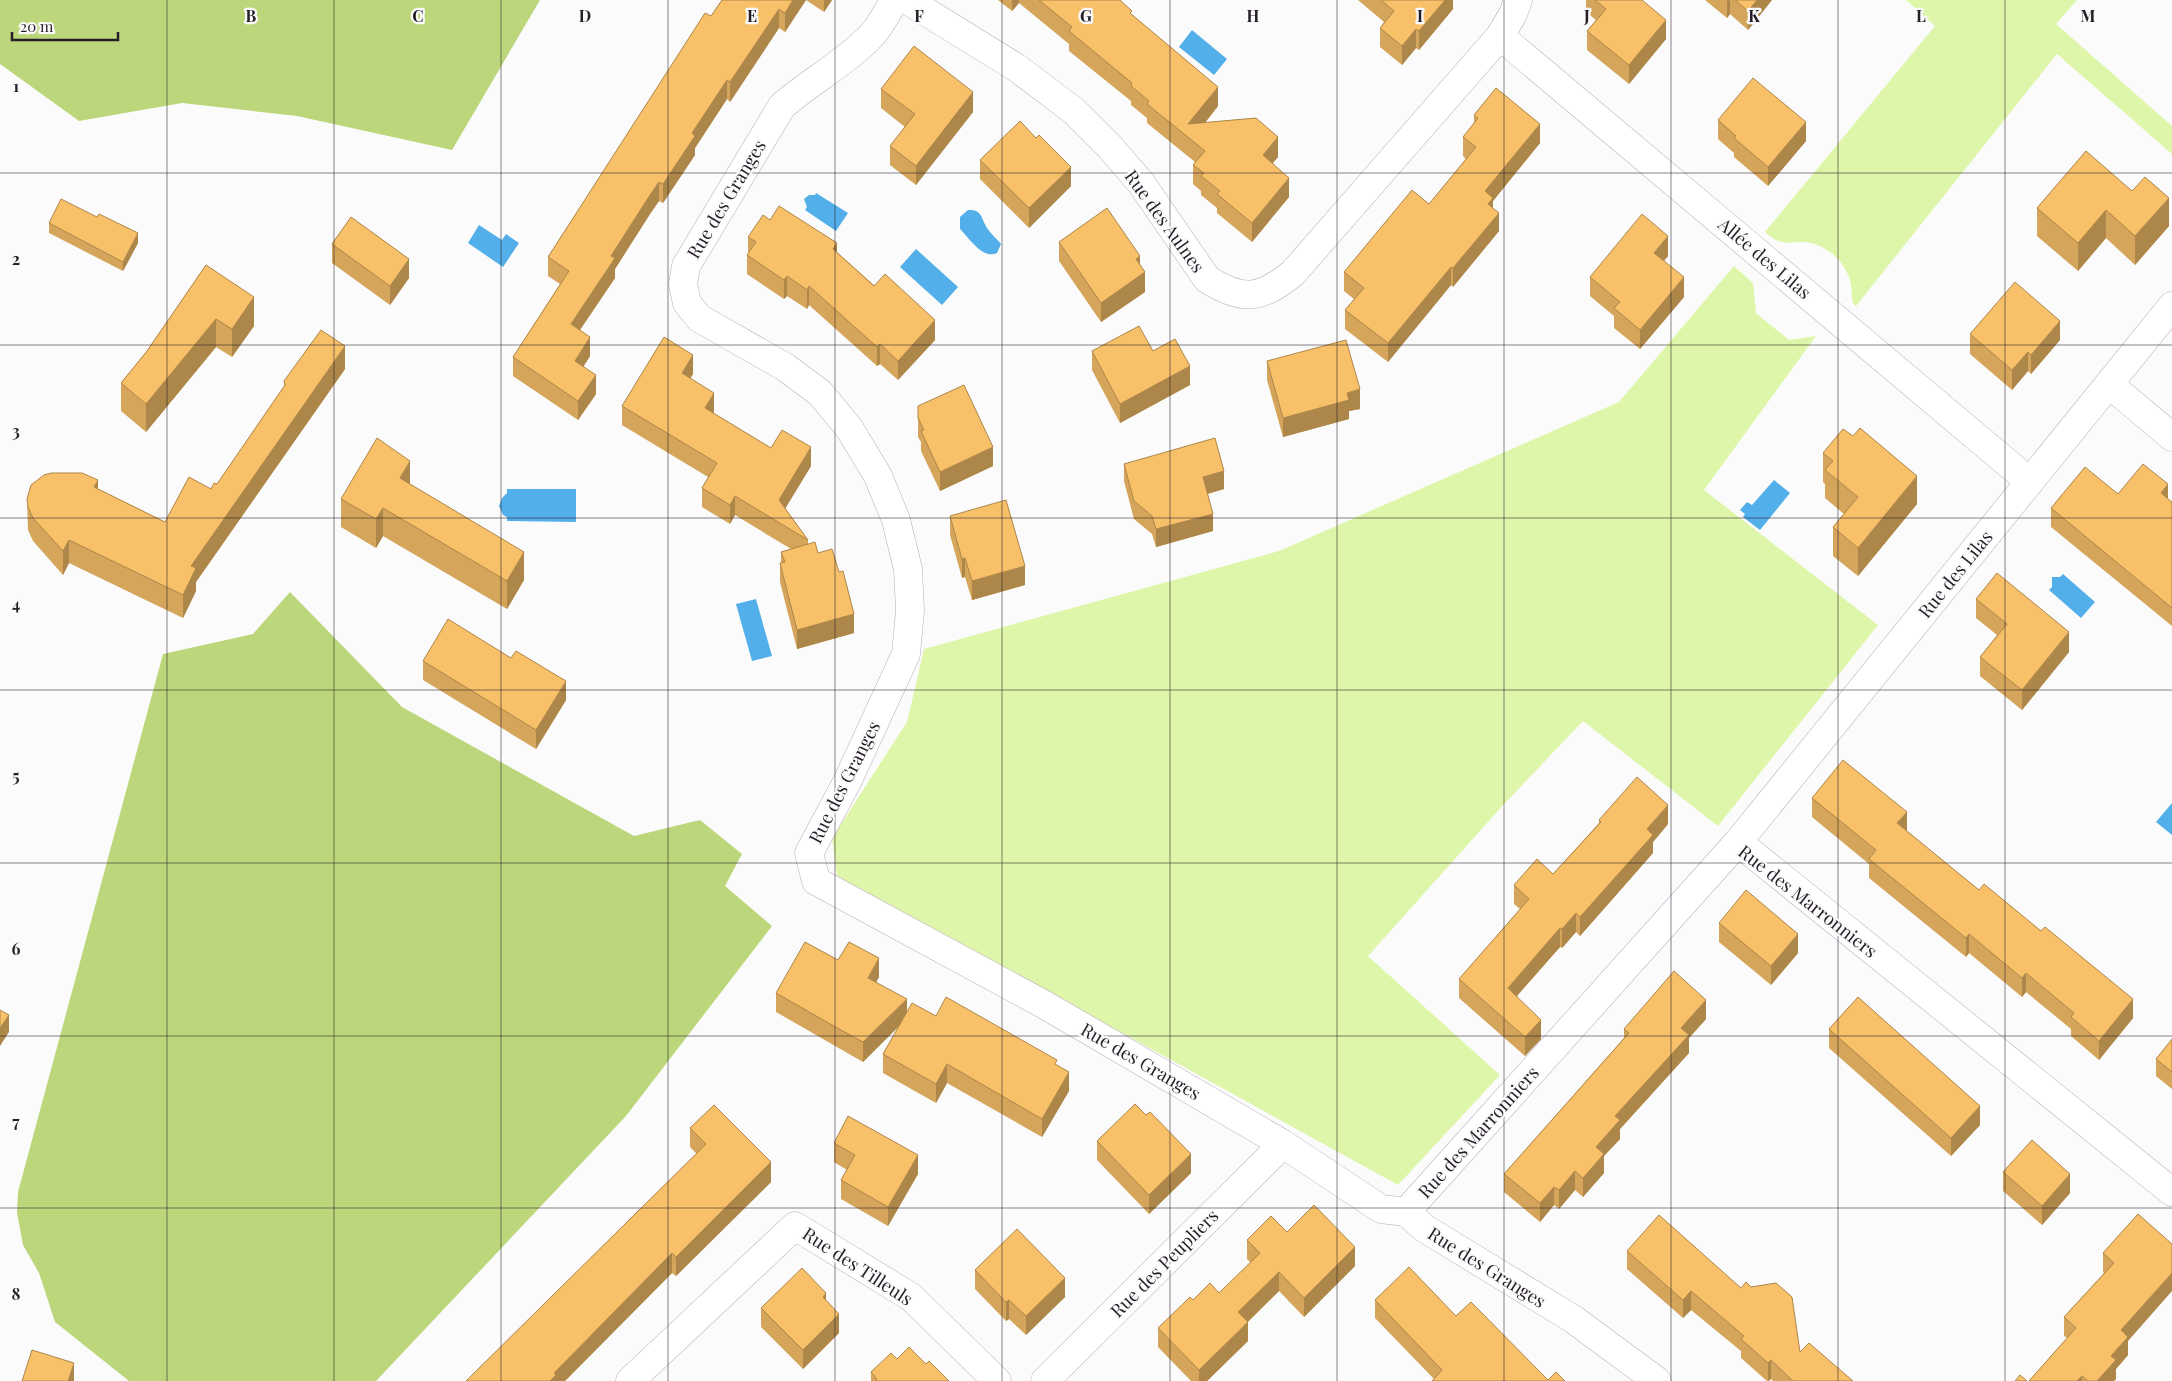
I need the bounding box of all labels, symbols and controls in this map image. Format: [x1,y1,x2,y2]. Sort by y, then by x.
text: B [246,5,257,26]
text: C [412,5,424,26]
text: D [579,5,591,26]
text: E [747,5,757,26]
text: F [914,5,924,26]
text: G [1080,5,1092,26]
text: H [1247,5,1260,26]
text: I [1417,5,1423,26]
text: J [1583,5,1590,26]
text: K [1748,5,1760,26]
text: L [1916,5,1926,26]
text: M [2081,5,2096,26]
scale bar [12,10,119,42]
text: 20 m [20,16,54,36]
text: 1 [13,75,19,96]
street label: Rue des Granges [681,135,771,263]
street label: Rue des Aulnes [1120,165,1210,277]
street label: Allée des Lilas [1713,211,1816,304]
text: 2 [12,248,20,269]
text: 3 [12,420,20,441]
street label: Rue des Lilas [1912,525,1998,623]
text: 4 [12,593,20,614]
street label: Rue des Granges [803,717,885,847]
text: 5 [12,765,20,786]
street label: Rue des Marronniers [1734,839,1882,963]
text: 6 [12,938,21,959]
street label: Rue des Granges [1077,1017,1205,1105]
street label: Rue des Marronniers [1412,1061,1544,1203]
text: 7 [12,1111,20,1132]
street label: Rue des Peupliers [1105,1204,1223,1322]
street label: Rue des Tilleuls [798,1221,918,1311]
street label: Rue des Granges [1424,1221,1550,1313]
text: 8 [12,1283,21,1304]

